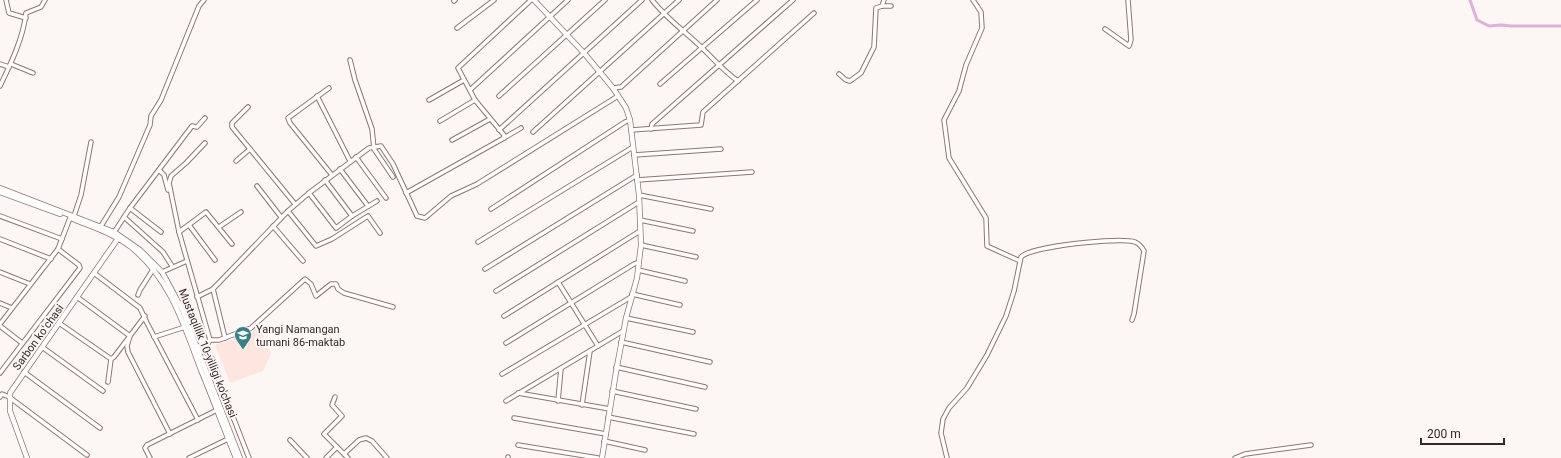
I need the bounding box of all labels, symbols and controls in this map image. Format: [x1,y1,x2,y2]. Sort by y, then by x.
street label: Mustaqillik 10-yilligi ko'chasi [176,287,239,420]
street label: Sarbon koʻchasi [10,302,67,373]
place label: Yangi Namangan tumani 86-maktab [256,323,345,349]
school or university icon: Yangi Namangan tumani 86-maktab [233,325,253,350]
scale bar [1421,420,1504,446]
text: 200 m [1427,427,1461,441]

